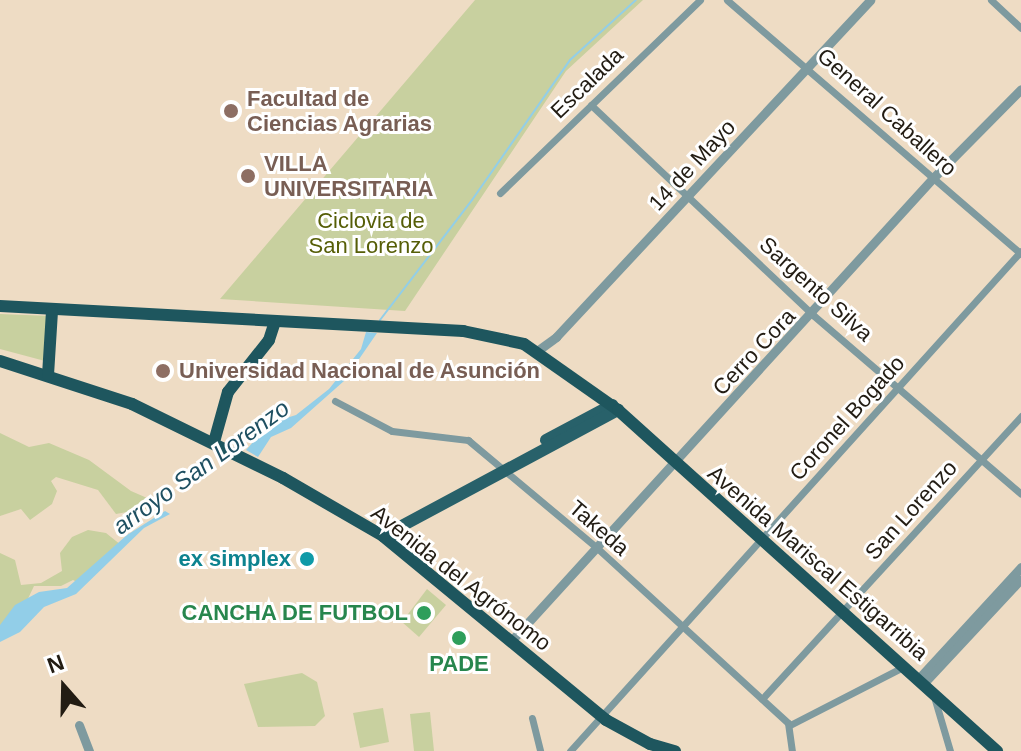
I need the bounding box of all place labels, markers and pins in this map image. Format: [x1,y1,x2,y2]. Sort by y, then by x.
place label: Facultad de Ciencias Agrarias [247,85,433,136]
marker: Facultad de Ciencias Agrarias [222,102,240,120]
place label: VILLA UNIVERSITARIA [264,150,433,202]
marker: VILLA UNIVERSITARIA [239,167,257,185]
place label: Universidad Nacional de Asunción [179,358,541,384]
marker: Universidad Nacional de Asunción [154,362,172,380]
place label: ex simplex [178,546,291,572]
marker: ex simplex [298,550,316,568]
place label: CANCHA DE FUTBOL [181,600,408,626]
marker: CANCHA DE FUTBOL [415,604,433,622]
marker: PADE [450,629,468,647]
place label: PADE [429,651,489,677]

